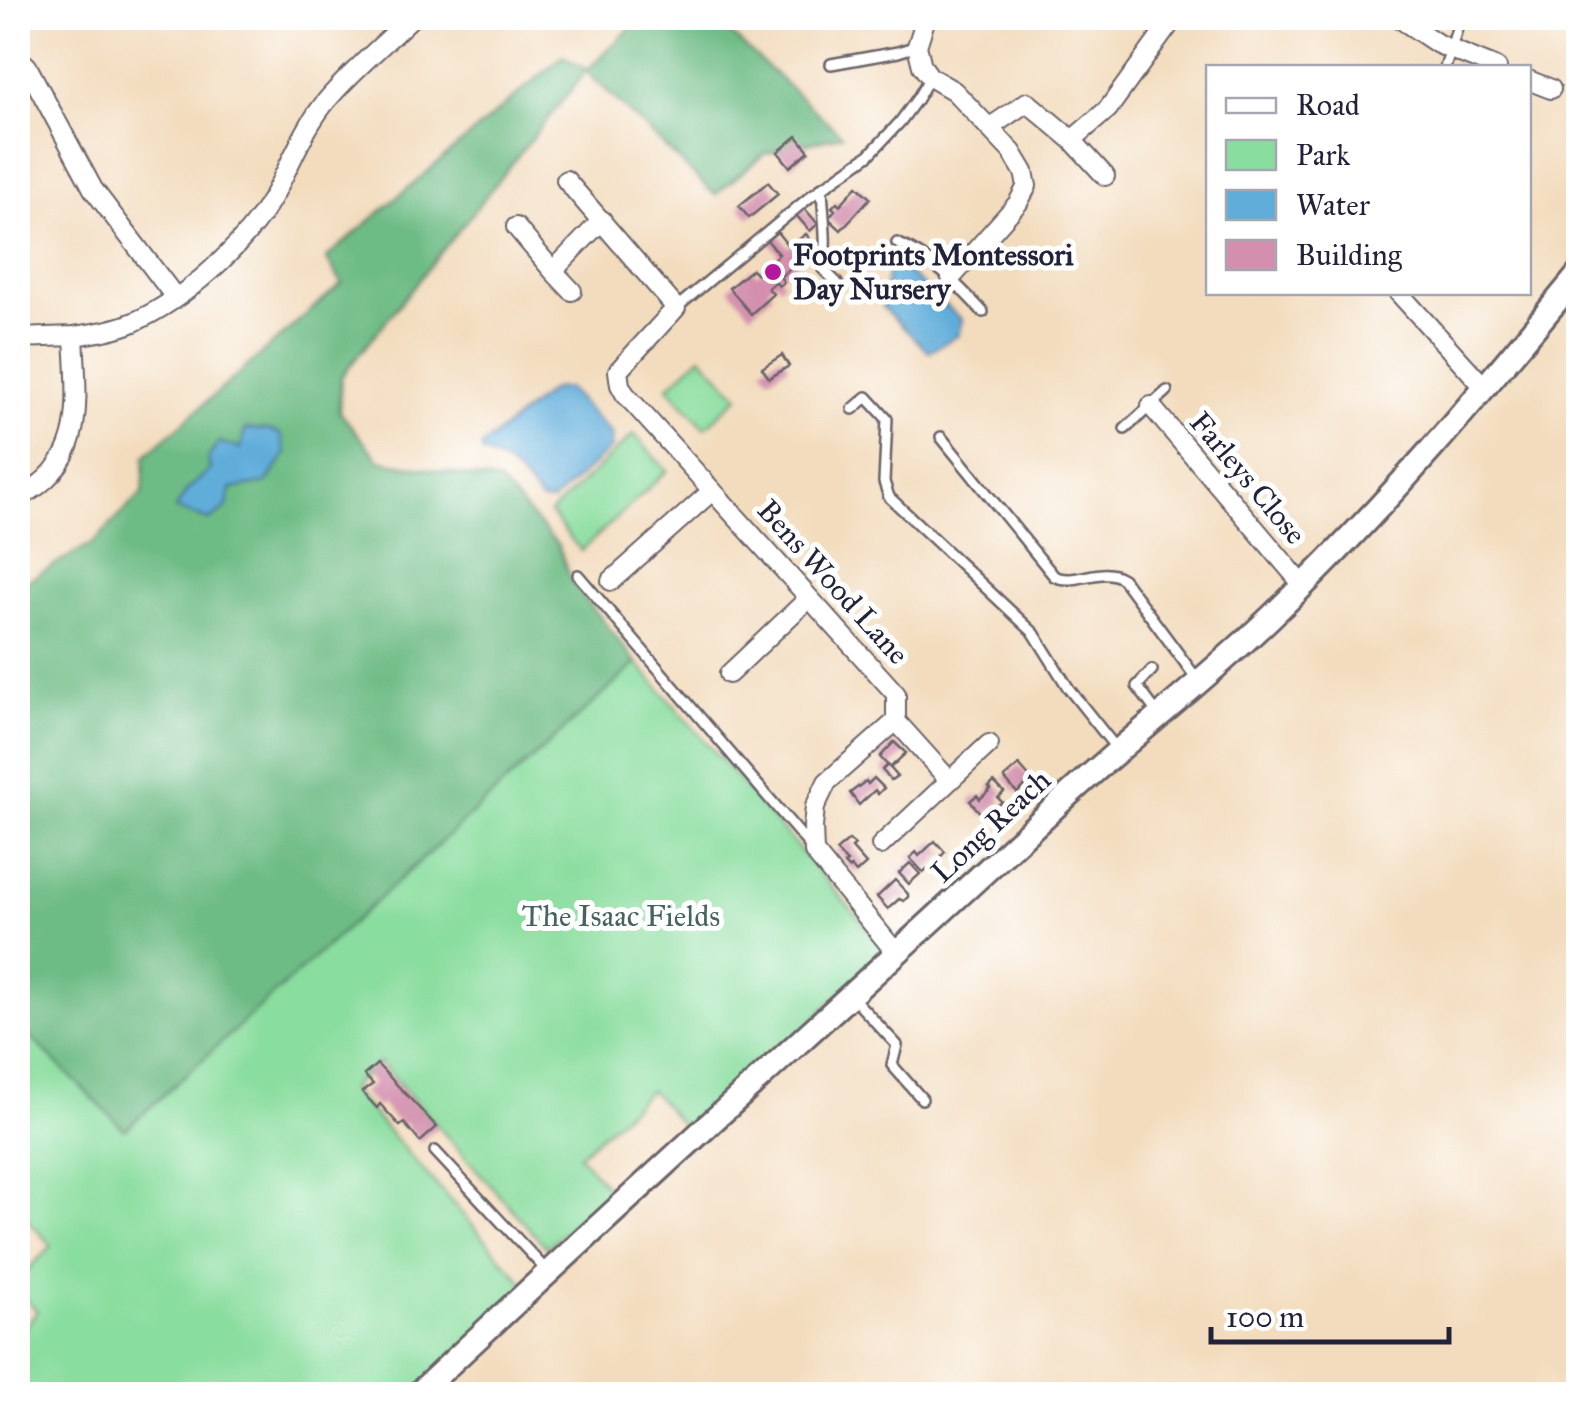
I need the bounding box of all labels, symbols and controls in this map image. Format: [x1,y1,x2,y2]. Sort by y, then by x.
legend [1206,65,1531,295]
text: Road [1296,87,1360,123]
text: Park [1296,137,1350,173]
text: Water [1296,187,1371,223]
place label: Footprints Montessori Day Nursery [793,237,1074,307]
text: Building [1296,237,1403,273]
marker: Footprints Montessori Day Nursery [762,261,784,283]
street label: Farleys Close [1182,404,1314,552]
street label: Bens Wood Lane [750,492,916,672]
street label: Long Reach [924,762,1058,890]
park label: The Isaac Fields [522,898,720,934]
scale bar [1211,1282,1448,1344]
text: 100 m [1226,1299,1304,1335]

